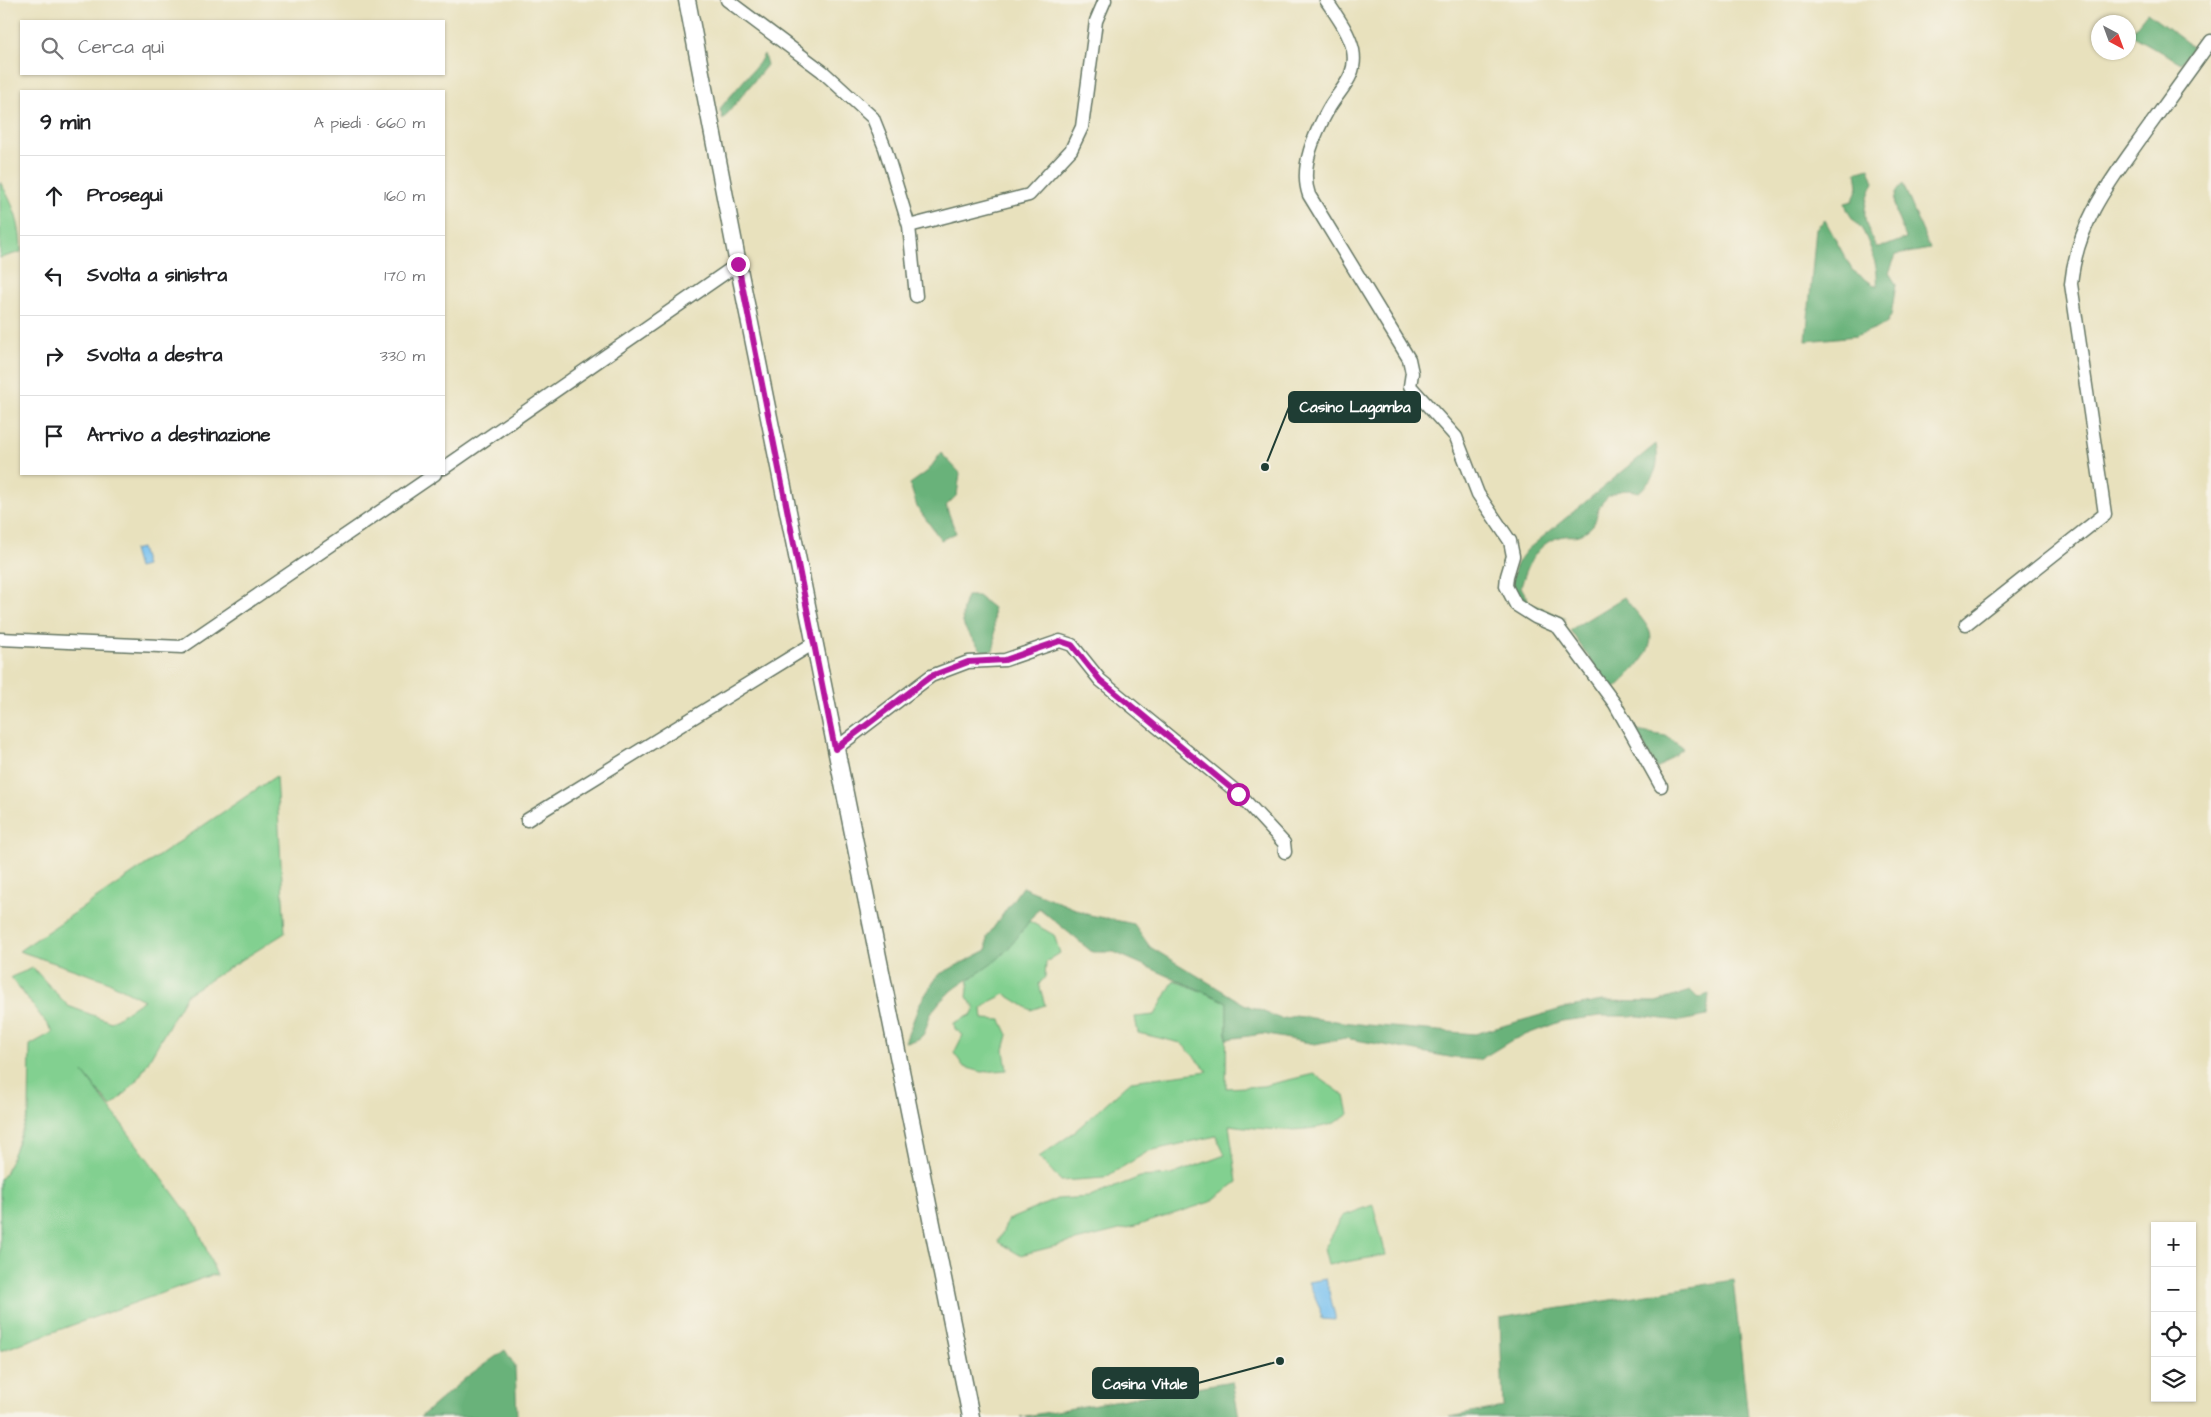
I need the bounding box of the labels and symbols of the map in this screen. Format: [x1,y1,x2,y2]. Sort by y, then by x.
north arrow [2091,15,2136,60]
route end [727,253,750,276]
callout: Casino Lagamba [1289,392,1420,422]
text: Casino Lagamba [1299,397,1411,420]
route start [1227,783,1250,806]
callout: Casina Vitale [1093,1368,1198,1398]
text: Casina Vitale [1102,1374,1188,1395]

